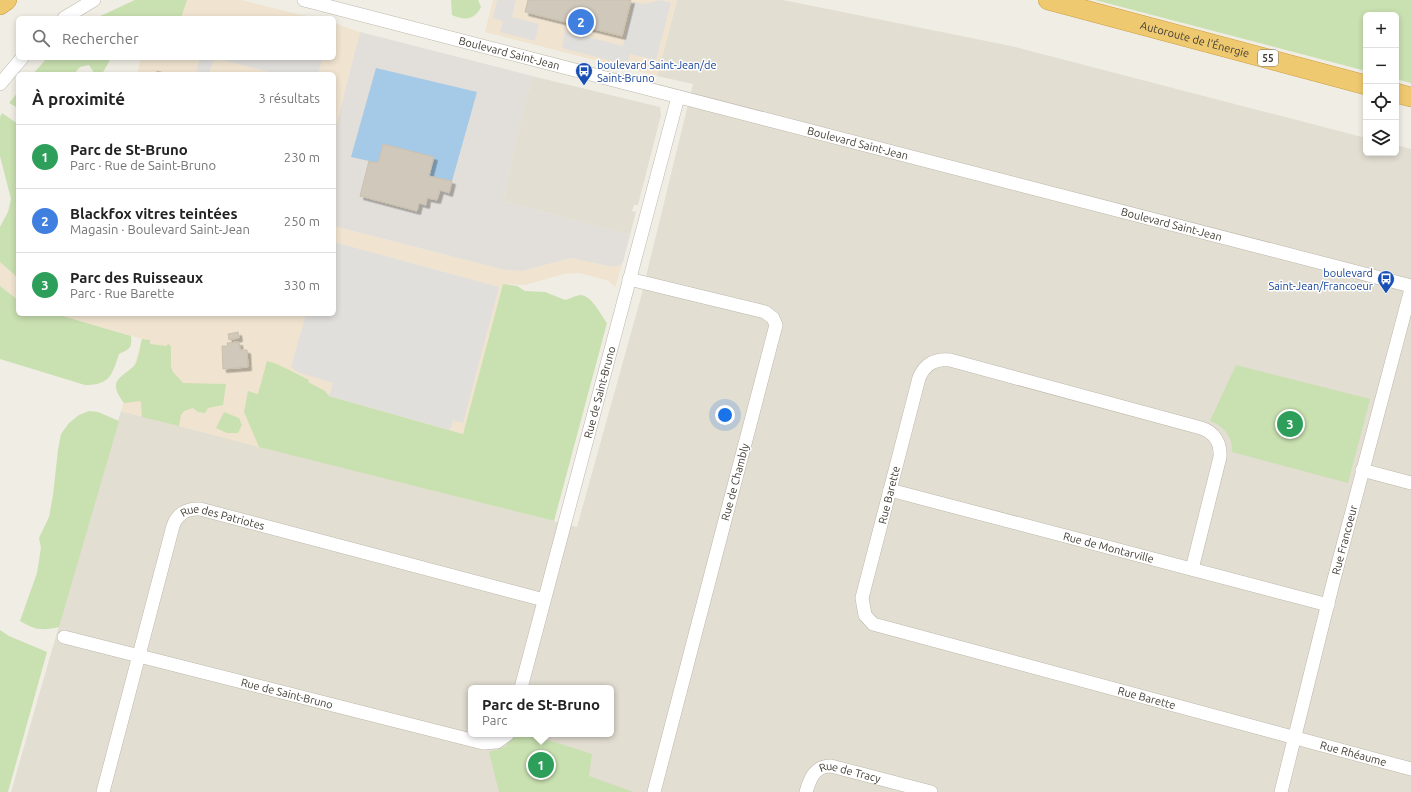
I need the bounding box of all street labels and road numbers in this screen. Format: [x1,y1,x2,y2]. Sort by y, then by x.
street label: Autoroute de l'Énergie [1139,19,1251,60]
street label: Boulevard Saint-Jean [458,34,561,72]
road number: 55 [1258,50,1278,66]
street label: Boulevard Saint-Jean [806,124,910,162]
street label: Boulevard Saint-Jean [1120,205,1223,243]
street label: Rue de Saint-Bruno [582,345,618,440]
street label: Rue de Chambly [719,441,751,522]
street label: Rue Barette [876,465,902,525]
street label: Rue des Patriotes [178,503,266,532]
street label: Rue Francoeur [1329,503,1360,576]
street label: Rue de Montarville [1062,530,1155,565]
street label: Rue de Saint-Bruno [240,676,334,711]
street label: Rue Barette [1117,684,1177,711]
street label: Rue Rhéaume [1319,739,1388,768]
street label: Rue de Tracy [817,760,883,785]

